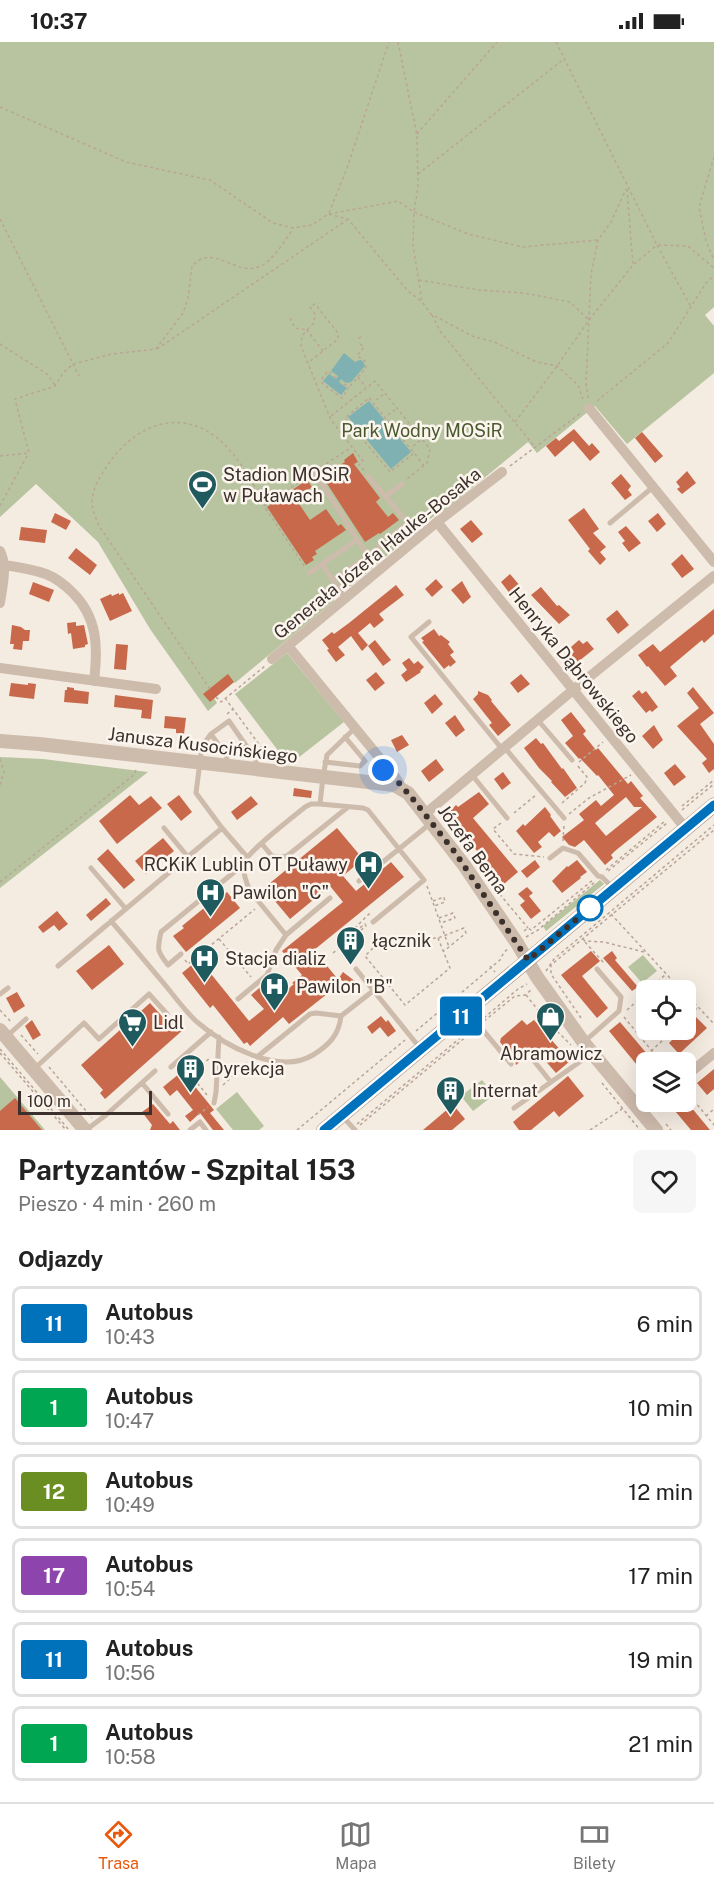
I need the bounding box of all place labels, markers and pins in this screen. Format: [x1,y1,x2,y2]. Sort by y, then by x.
place label: Stadion MOSiR w Puławach [223,464,350,506]
sports icon: Stadion MOSiR w Puławach [186,468,218,510]
hospital icon: RCKiK Lublin OT Puławy [353,848,385,890]
place label: RCKiK Lublin OT Puławy [144,854,348,875]
hospital icon: Pawilon "C" [195,876,227,918]
place label: Pawilon "C" [232,882,329,903]
unlabelled marker [577,895,603,921]
building icon: łącznik [335,924,367,966]
place label: łącznik [372,930,431,951]
hospital icon: Stacja dializ [188,942,220,984]
place label: Stacja dializ [225,948,326,969]
hospital icon: Pawilon "B" [259,970,291,1012]
place label: Pawilon "B" [296,976,393,997]
shop icon: Abramowicz [535,1000,567,1042]
supermarket icon: Lidl [116,1006,148,1048]
place label: Lidl [153,1012,184,1033]
place label: Abramowicz [500,1043,602,1064]
building icon: Dyrekcja [174,1052,206,1094]
place label: Dyrekcja [211,1058,284,1079]
building icon: Internat [435,1074,467,1116]
place label: Internat [472,1080,538,1101]

